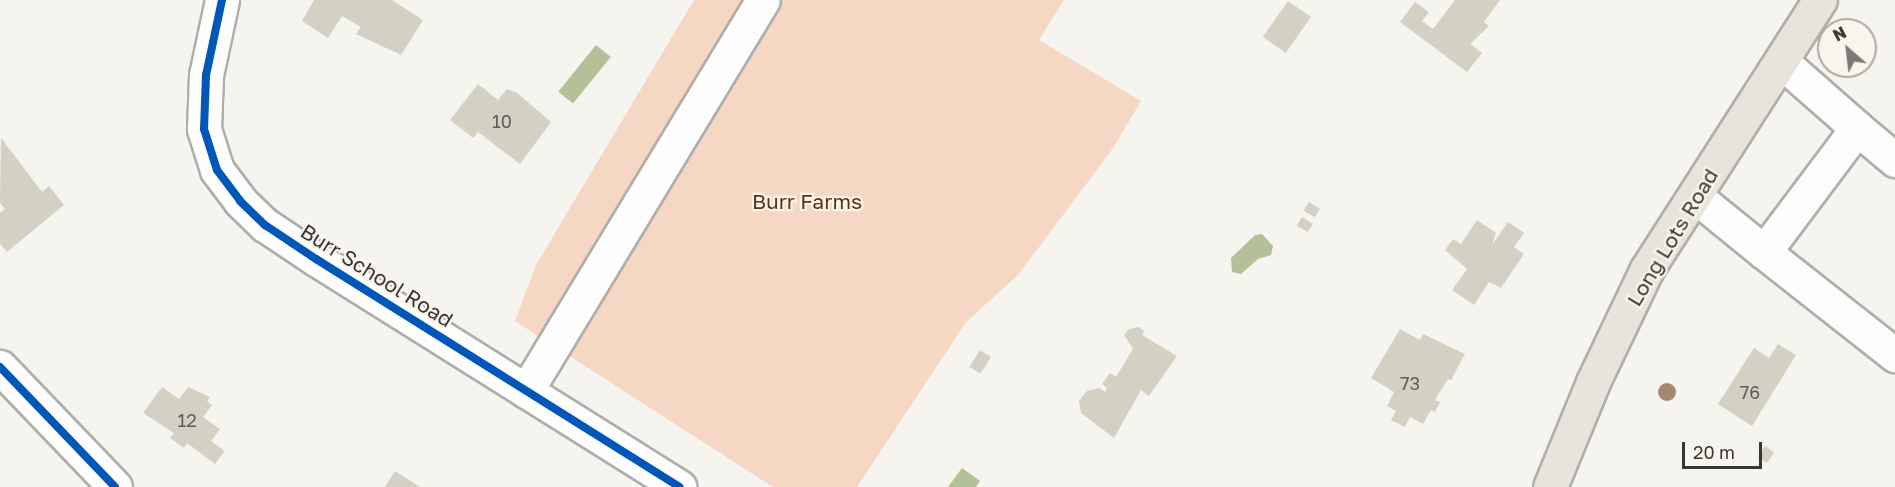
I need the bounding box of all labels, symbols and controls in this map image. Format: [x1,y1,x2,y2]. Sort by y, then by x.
north arrow [1817,18,1877,78]
text: N [1829,22,1850,46]
house number: 10 [492,110,512,132]
street label: Long Lots Road [1621,164,1723,310]
park label: Burr Farms [752,188,862,214]
street label: Burr School Road [296,218,458,332]
house number: 73 [1400,372,1420,394]
house number: 76 [1740,381,1760,403]
house number: 12 [177,409,197,431]
scale bar [1685,430,1764,468]
text: 20 m [1693,441,1735,463]

